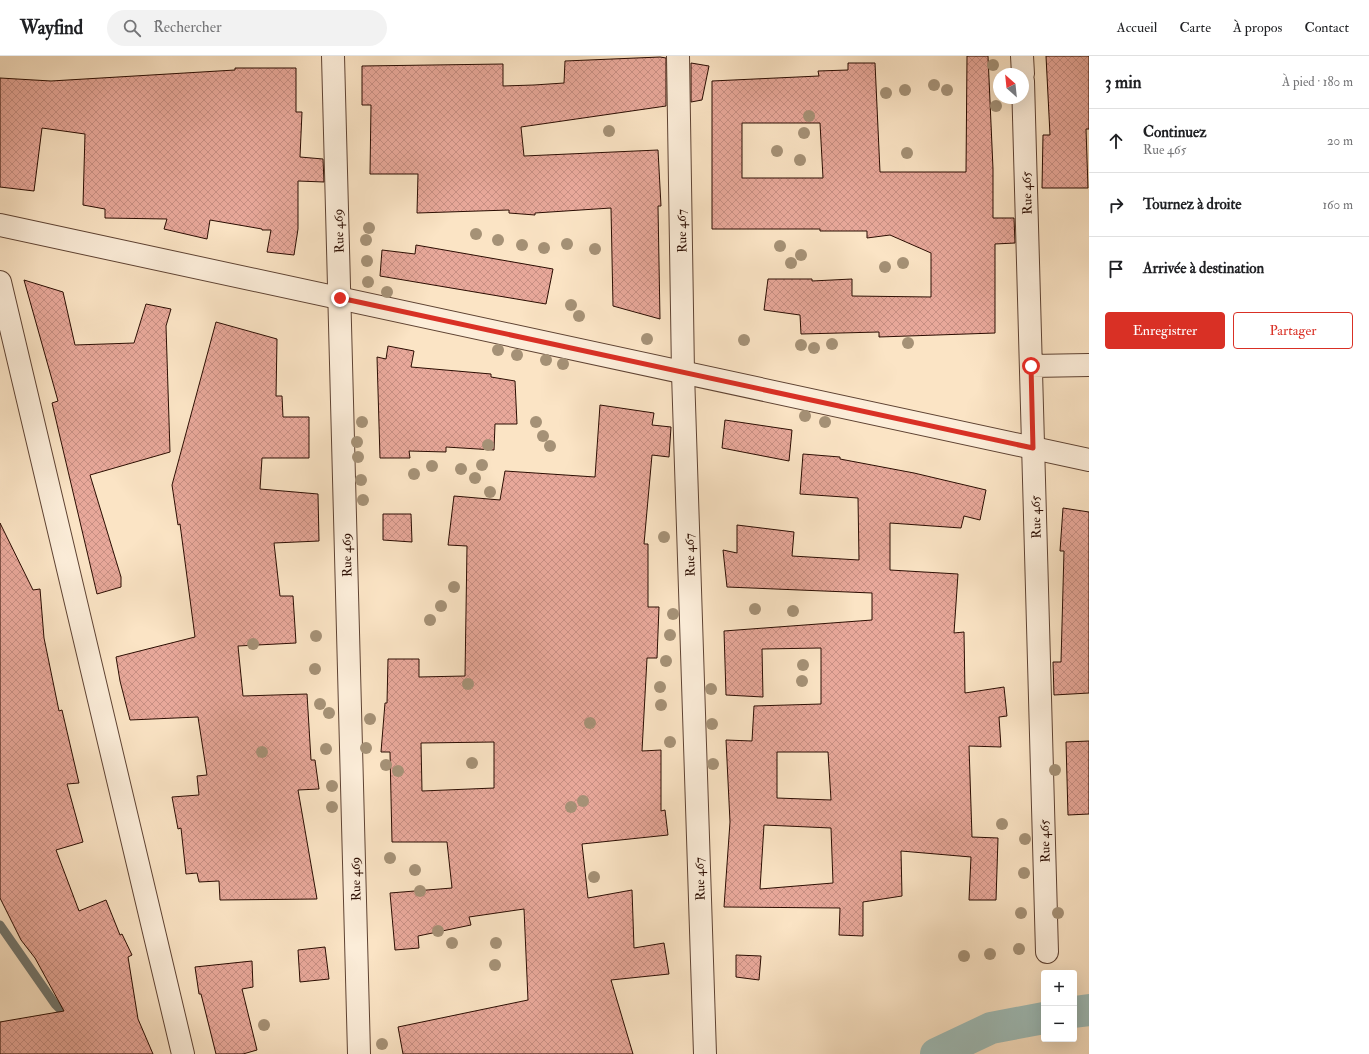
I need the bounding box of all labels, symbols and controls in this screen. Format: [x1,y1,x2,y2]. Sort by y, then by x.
search box [107,10,387,46]
text: Wayfind [20,16,83,40]
icon: search [121,17,143,39]
text: Rechercher [153,18,222,37]
text: Accueil [1117,19,1157,36]
text: Carte [1179,19,1211,36]
text: À propos [1233,19,1282,36]
text: Contact [1304,19,1349,36]
north arrow [993,68,1029,104]
text: 3 min [1105,72,1142,93]
text: À pied · 180 m [1282,74,1353,90]
text: Continuez [1143,123,1207,142]
icon: ahead [1105,130,1127,152]
text: 20 m [1327,133,1353,149]
text: Rue 465 [1143,142,1186,158]
street label: Rue 465 [1018,171,1036,215]
icon: right [1105,194,1127,216]
text: Tournez à droite [1143,195,1242,214]
text: 160 m [1322,197,1353,213]
street label: Rue 469 [330,209,348,253]
street label: Rue 467 [674,209,690,253]
icon: arrive [1105,258,1127,280]
text: Arrivée à destination [1143,259,1264,278]
route end [331,289,349,307]
button: Enregistrer [1105,312,1225,349]
button: Partager [1233,312,1353,349]
route start [1022,357,1040,375]
street label: Rue 465 [1027,495,1045,539]
street label: Rue 469 [339,533,355,577]
street label: Rue 467 [681,533,699,577]
street label: Rue 465 [1036,819,1054,863]
street label: Rue 469 [348,857,364,901]
street label: Rue 467 [691,857,709,901]
map controls [1041,970,1077,1042]
button: + [1041,970,1077,1006]
button: − [1041,1006,1077,1042]

